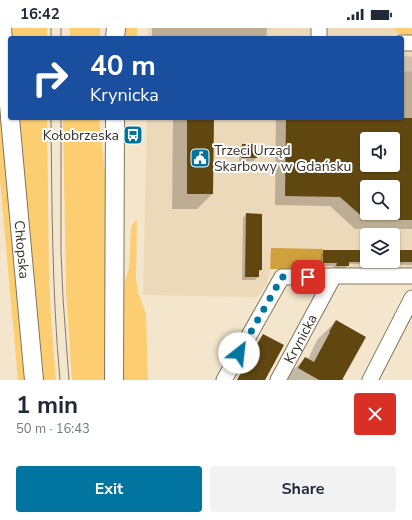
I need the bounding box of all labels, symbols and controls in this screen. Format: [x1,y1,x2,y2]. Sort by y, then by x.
text: 16:42 [20,4,60,24]
text: 40 m [90,47,156,85]
icon: right [24,52,76,104]
text: Krynicka [90,83,159,107]
bus stop icon: Kołobrzeska [122,124,144,146]
place label: Kołobrzeska [43,126,119,145]
map controls [360,132,400,268]
button: sound [360,132,400,172]
place label: Trzeci Urząd Skarbowy w Gdańsku [214,141,351,176]
public building icon: Trzeci Urząd Skarbowy w Gdańsku [189,147,211,169]
button: search [360,180,400,220]
street label: Chłopska [10,219,34,279]
button: layers [360,228,400,268]
pin [291,260,325,294]
icon: arrive [297,266,319,288]
street label: Krynicka [279,311,321,367]
position arrow [218,332,260,374]
text: 1 min [16,389,78,421]
button: close [354,393,396,435]
text: 50 m · 16:43 [16,420,90,438]
button: Exit [16,466,202,512]
button: Share [210,466,396,512]

